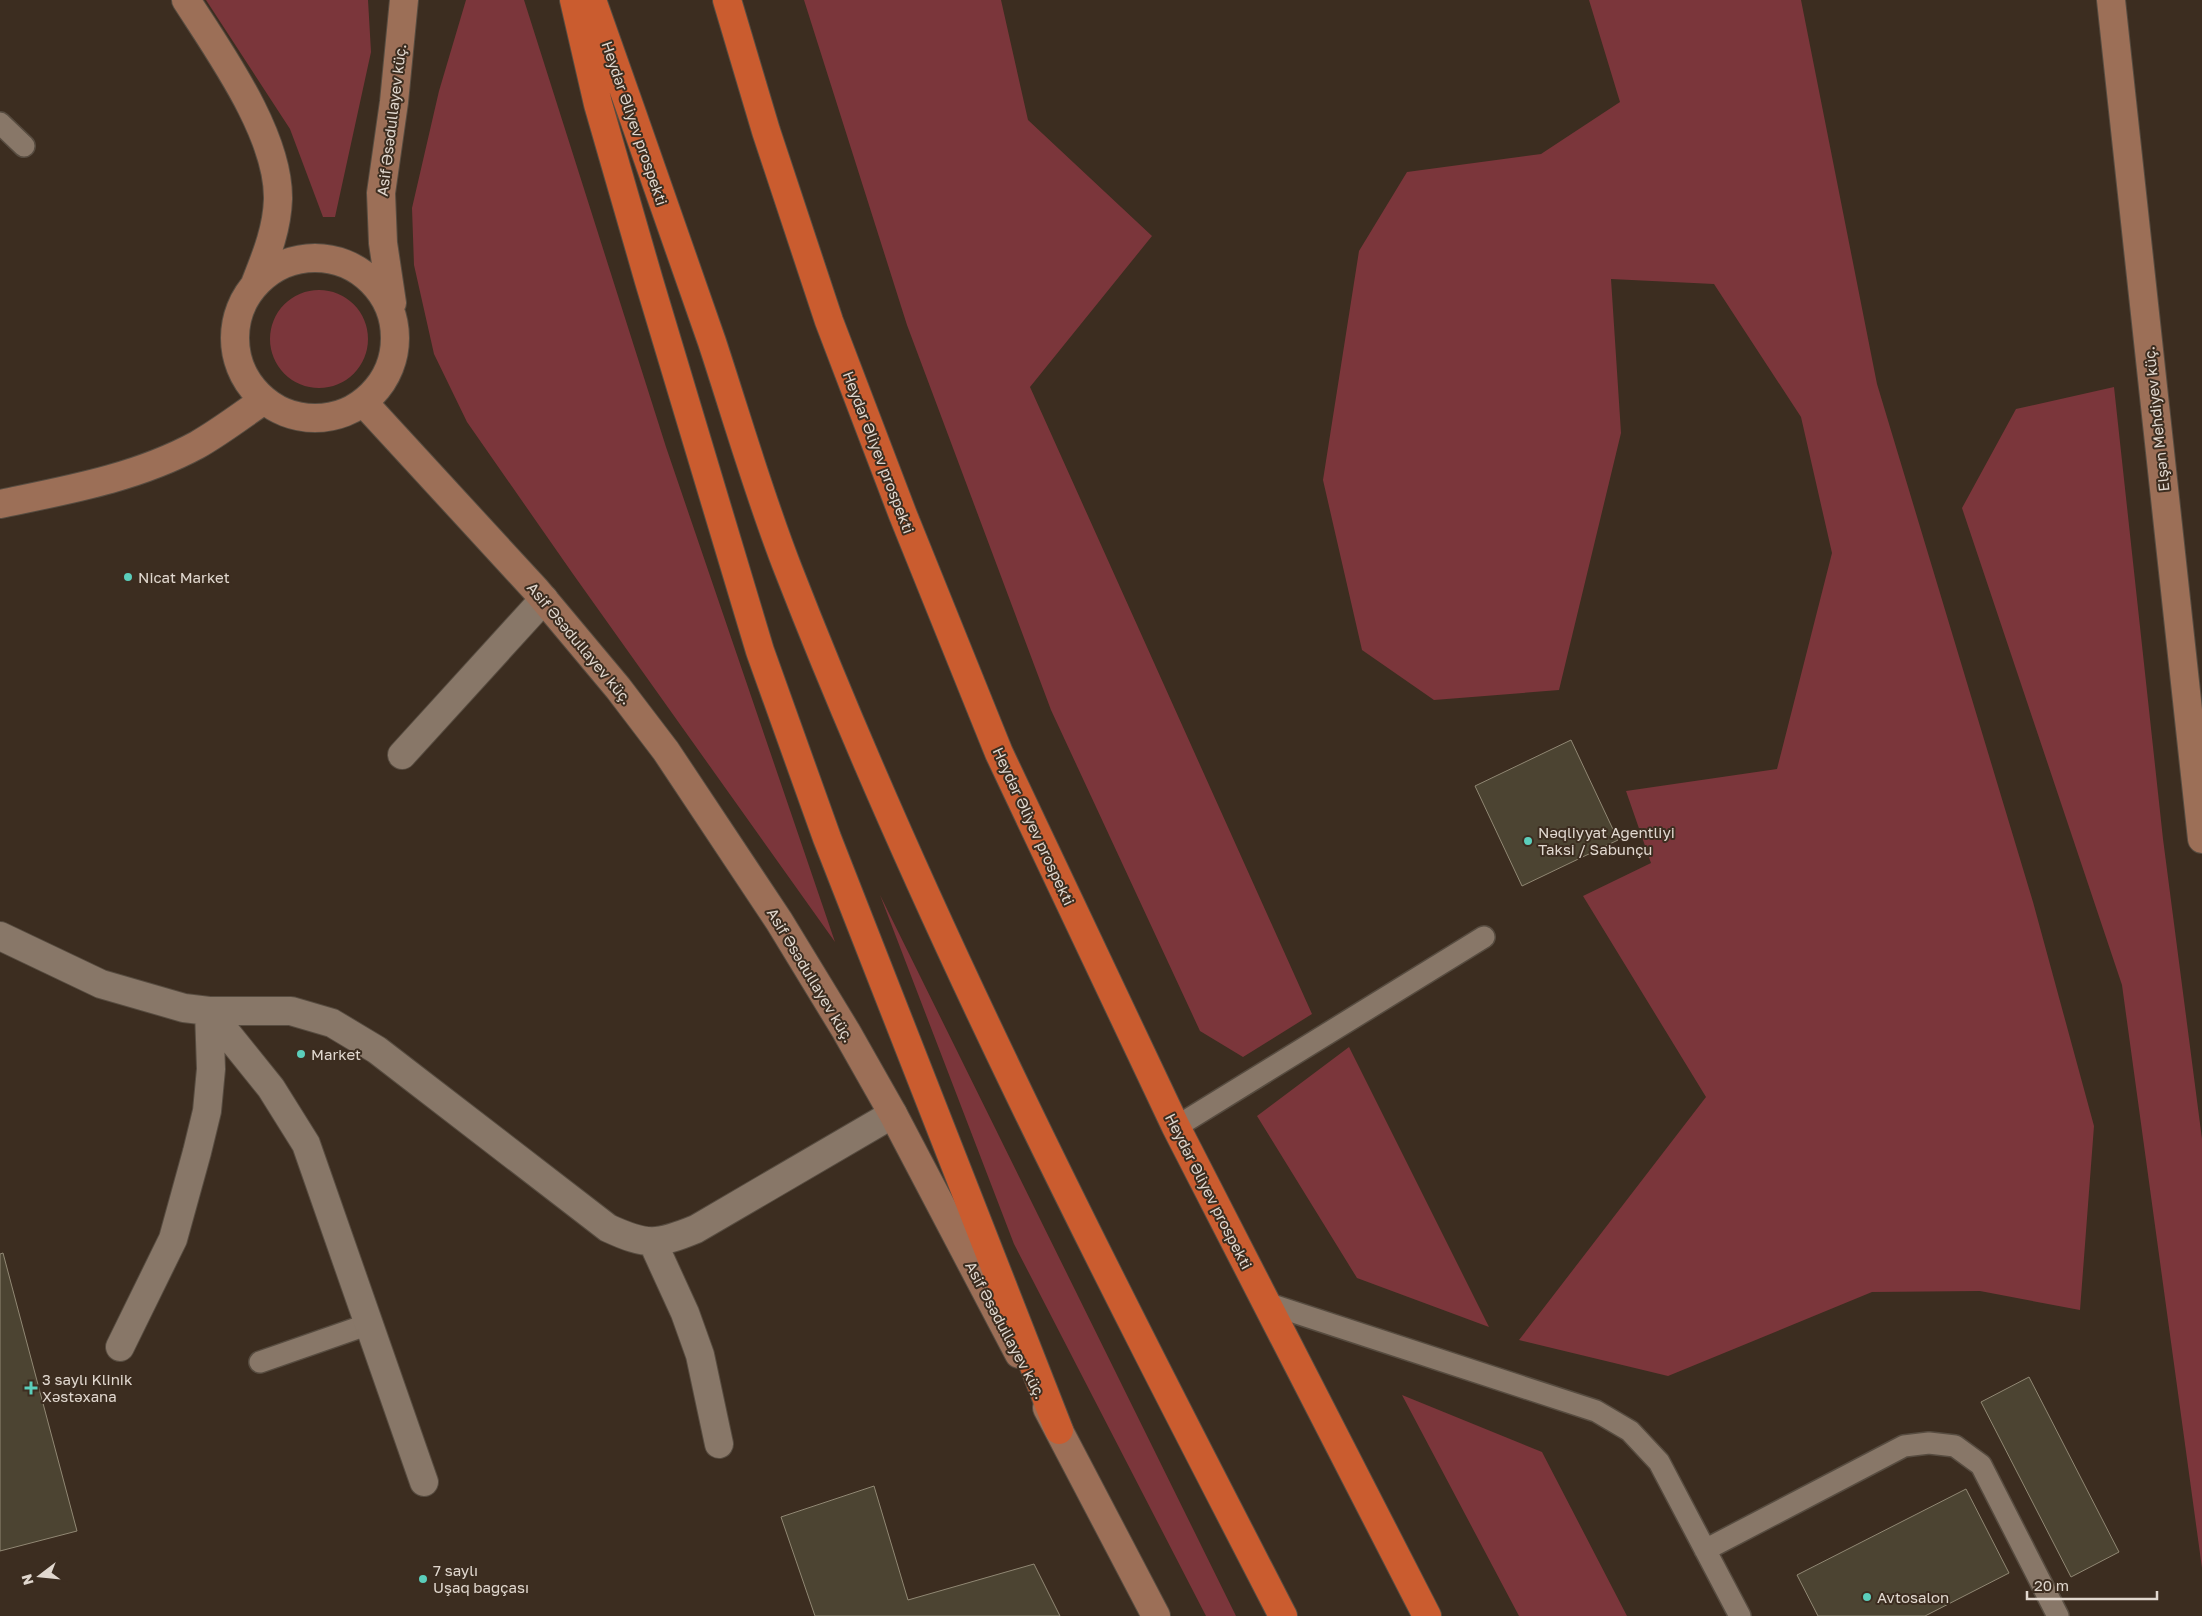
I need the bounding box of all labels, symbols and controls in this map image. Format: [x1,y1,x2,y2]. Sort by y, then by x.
street label: Heydər Əliyev prospekti [598,39,672,207]
street label: Asif Əsədullayev küç. [373,43,409,197]
street label: Elşən Mehdiyev küç. [2139,346,2173,492]
street label: Heydər Əliyev prospekti [840,368,918,536]
place label: Nicat Market [138,568,230,586]
marker: Nicat Market [122,571,134,583]
street label: Asif Əsədullayev küç. [524,578,636,708]
street label: Heydər Əliyev prospekti [989,744,1079,908]
place label: Nəqliyyat Agentliyi Taksi / Sabunçu [1538,823,1675,858]
marker: Nəqliyyat Agentliyi Taksi / Sabunçu [1522,835,1534,847]
street label: Asif Əsədullayev küç. [764,905,858,1045]
place label: Market [311,1045,361,1063]
marker: Market [295,1048,307,1060]
street label: Heydər Əliyev prospekti [1162,1110,1256,1272]
street label: Asif Əsədullayev küç. [962,1258,1050,1402]
place label: 3 saylı Klinik Xəstəxana [42,1370,133,1405]
marker: 3 saylı Klinik Xəstəxana [24,1381,38,1395]
north arrow [15,1551,65,1601]
place label: 7 saylı Uşaq bağçası [433,1561,529,1596]
scale bar [2027,1568,2157,1600]
text: N [17,1572,37,1587]
marker: 7 saylı Uşaq bağçası [417,1573,429,1585]
text: 20 m [2034,1576,2069,1594]
place label: Avtosalon [1877,1588,1949,1606]
marker: Avtosalon [1861,1591,1873,1603]

